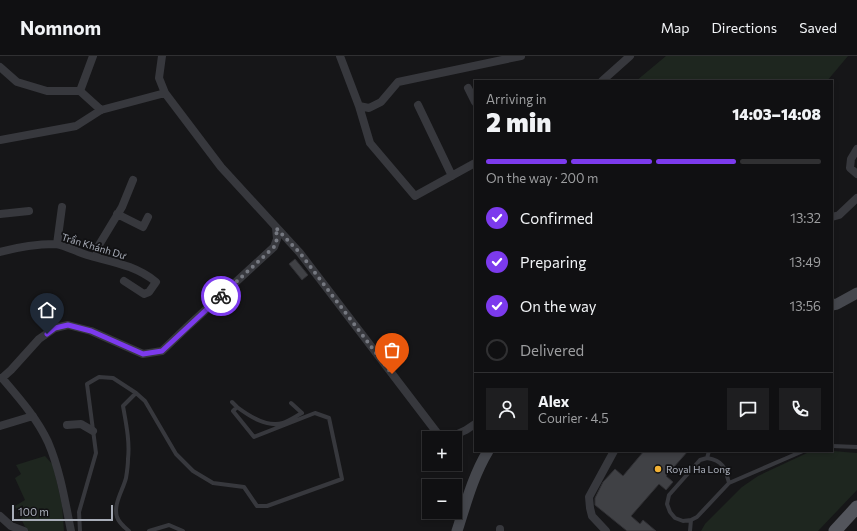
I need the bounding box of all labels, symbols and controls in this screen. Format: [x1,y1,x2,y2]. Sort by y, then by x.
text: Nomnom [20,16,101,39]
text: Map [661,19,690,36]
text: Directions [712,19,777,36]
text: Saved [799,19,837,36]
text: Arriving in [486,91,546,107]
text: 14:03–14:08 [732,105,821,123]
text: 2 min [486,106,551,137]
text: On the way · 200 m [486,170,598,186]
icon: check [486,207,508,229]
text: Confirmed [520,209,593,227]
text: 13:32 [790,210,821,226]
street label: Trần Khánh Dư [60,230,128,262]
icon: check [486,251,508,273]
text: Preparing [520,253,586,271]
text: 13:49 [789,254,821,270]
courier [201,276,241,316]
icon: bike [210,285,232,307]
pin [30,293,64,334]
icon: check [486,295,508,317]
text: On the way [520,297,597,315]
text: 13:56 [790,298,821,314]
icon: home [36,299,58,321]
pin [375,333,409,374]
icon: bag [381,339,403,361]
text: Delivered [520,341,584,359]
button: person [486,388,528,430]
button: chat [727,388,769,430]
button: phone [779,388,821,430]
text: Alex [538,392,569,410]
text: Courier · 4.5 [538,410,609,426]
map controls [422,431,462,519]
button: + [422,431,462,471]
place label: Royal Ha Long [666,463,731,475]
marker: Royal Ha Long [653,464,663,474]
button: − [422,479,462,519]
scale bar [12,503,113,522]
text: 100 m [18,505,49,518]

